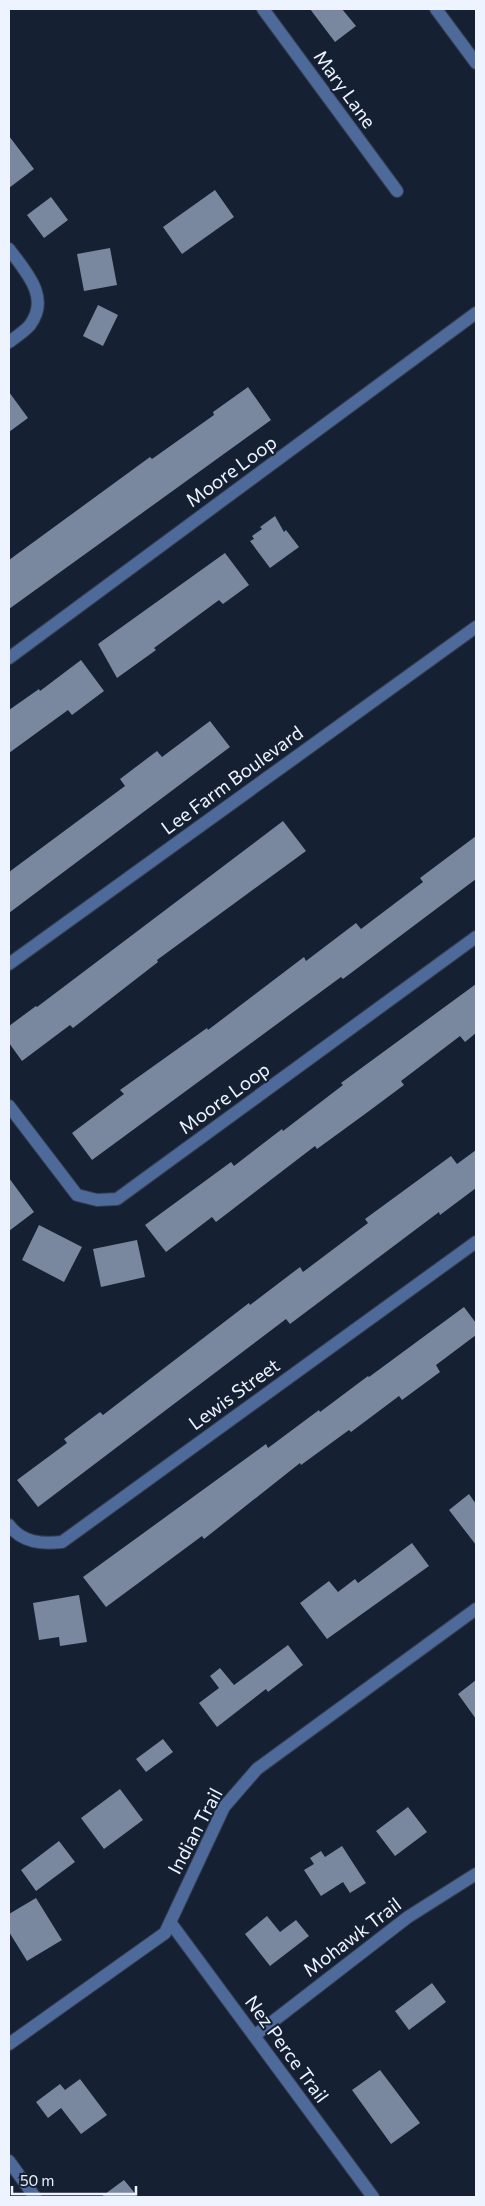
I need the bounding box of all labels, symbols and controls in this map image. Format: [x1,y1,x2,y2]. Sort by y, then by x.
street label: Mary Lane [309,45,381,132]
street label: Moore Loop [181,430,281,511]
street label: Lee Farm Boulevard [156,721,307,839]
street label: Moore Loop [174,1057,274,1138]
street label: Lewis Street [184,1353,284,1434]
street label: Indian Trail [162,1784,227,1878]
street label: Mohawk Trail [298,1892,405,1981]
street label: Nez Perce Trail [241,1991,334,2107]
scale bar [12,2164,136,2196]
text: 50 m [20,2171,54,2189]

